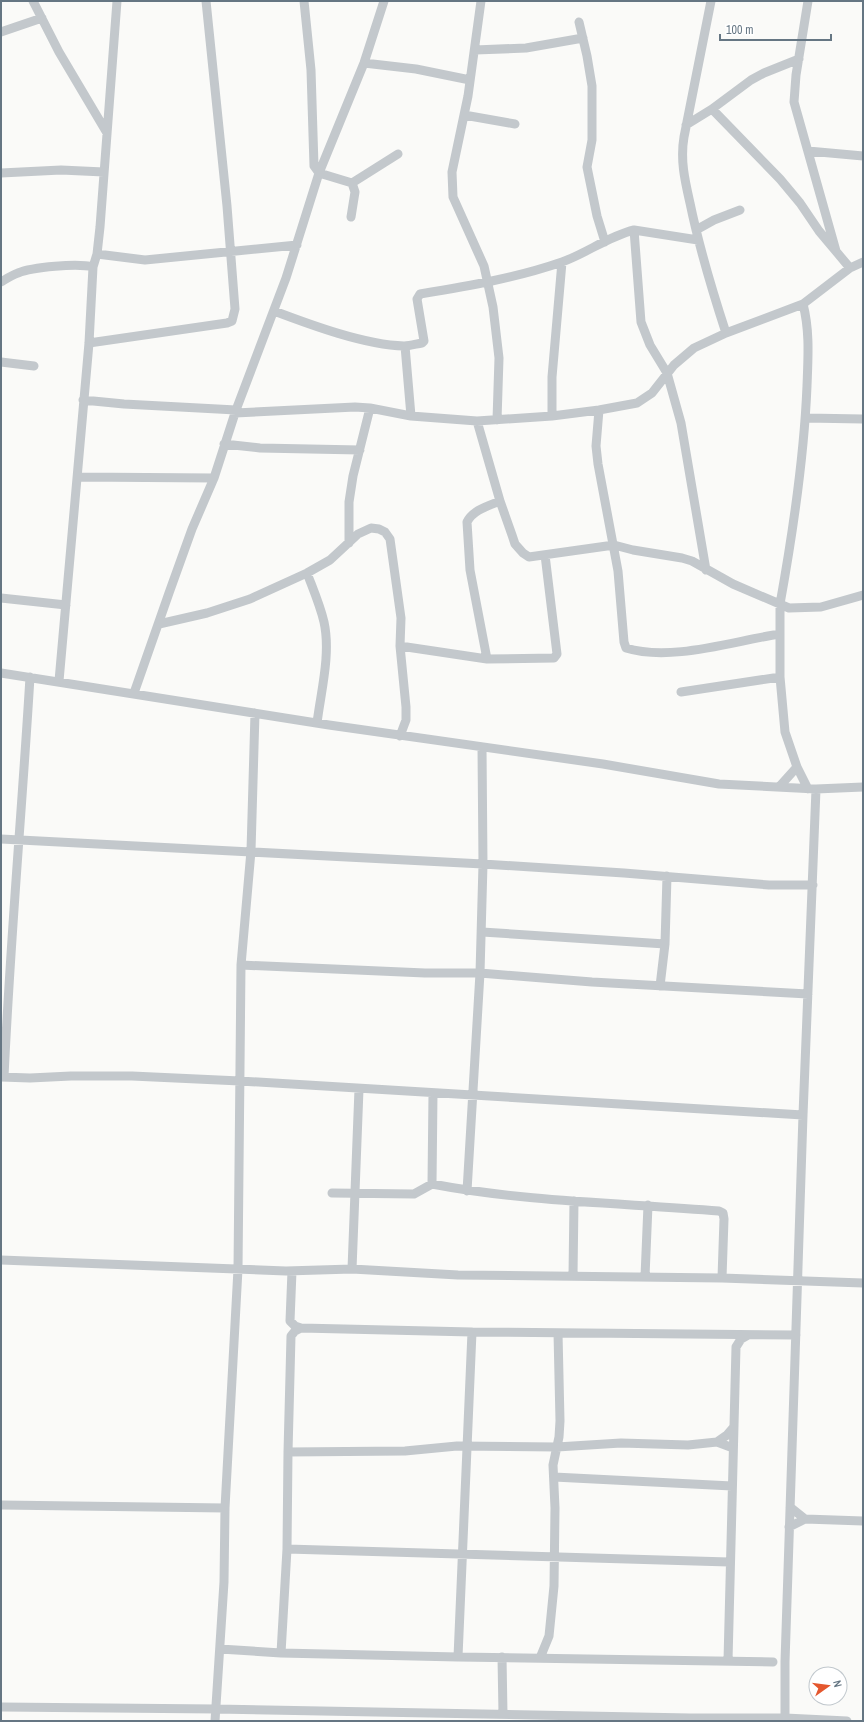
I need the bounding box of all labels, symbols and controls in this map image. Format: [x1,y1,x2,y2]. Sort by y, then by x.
scale bar [720,16,831,42]
text: 100 m [726,22,753,38]
north arrow [808,1666,848,1706]
text: N [830,1679,845,1688]

